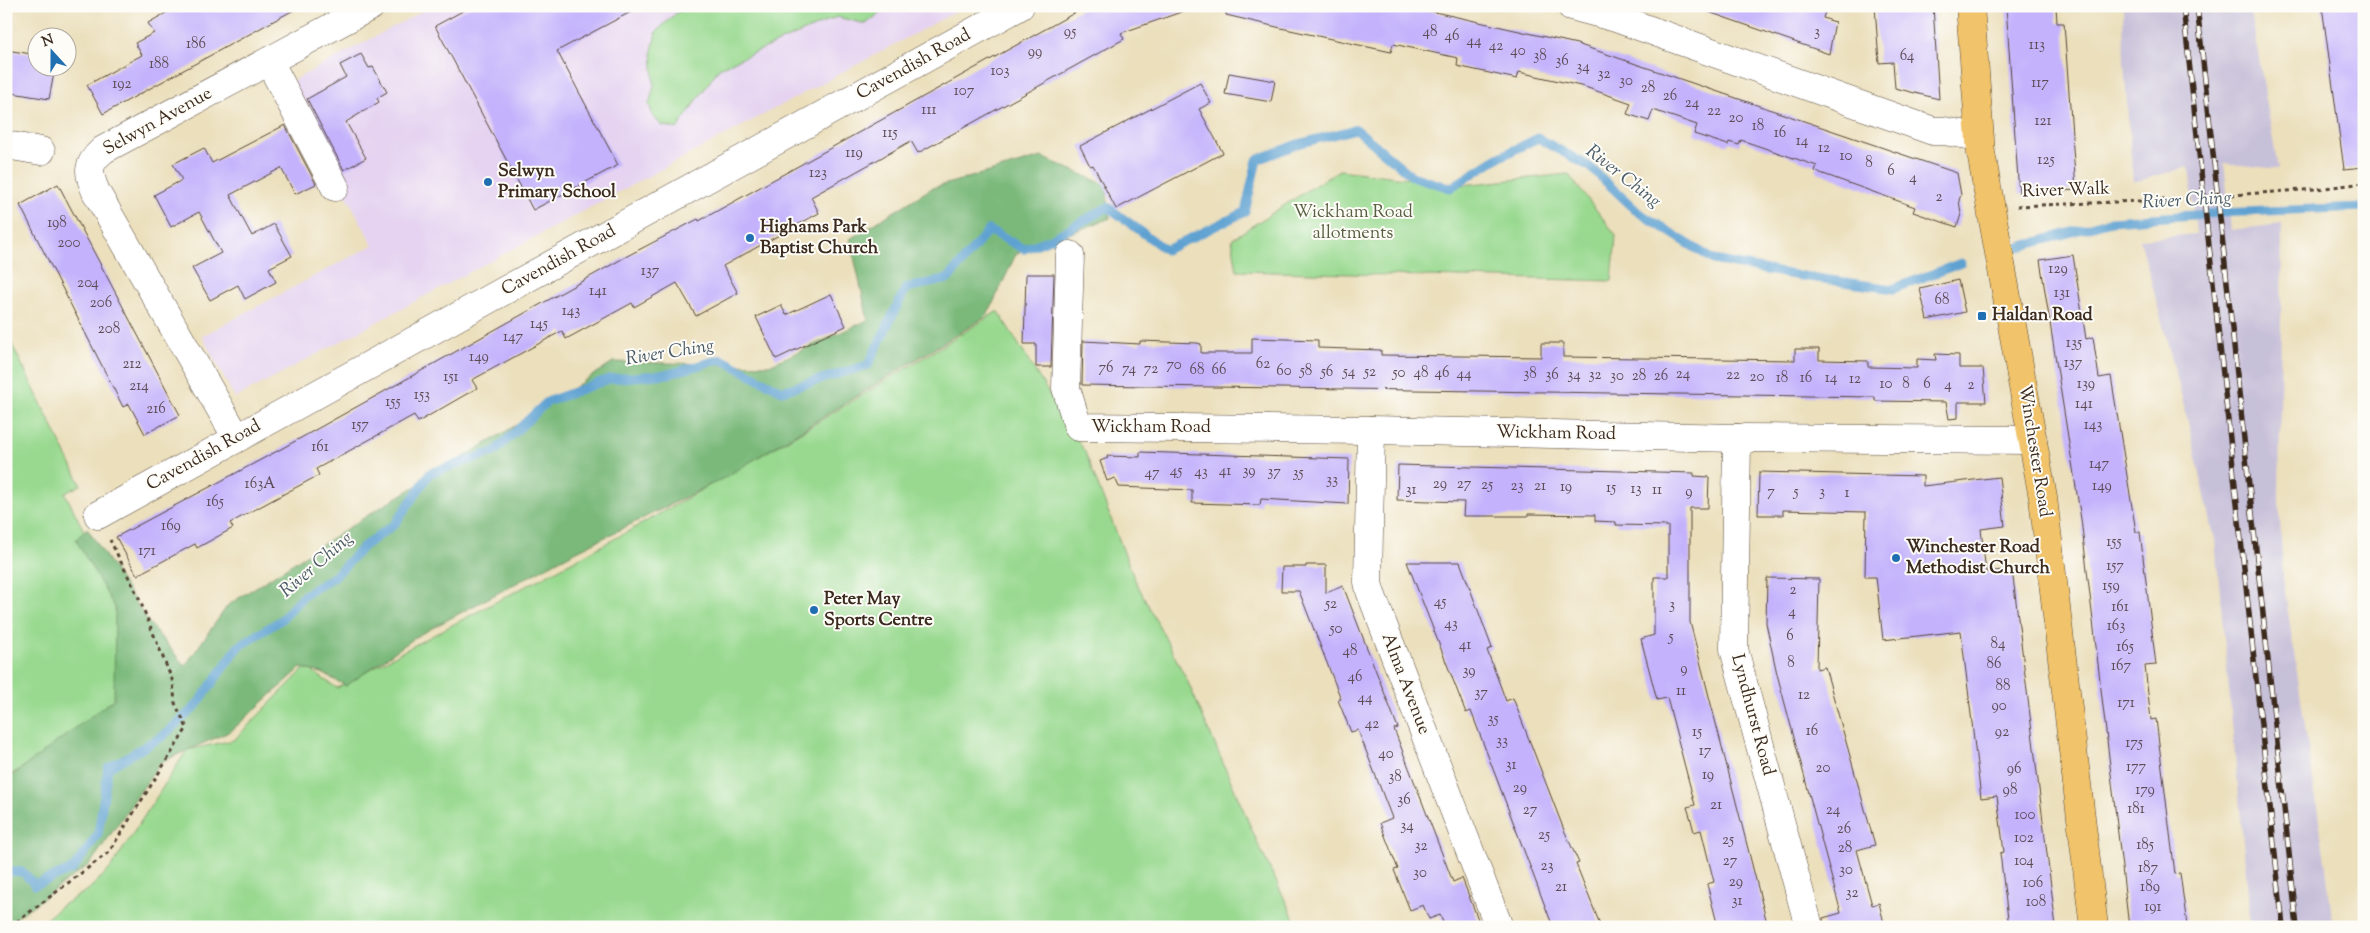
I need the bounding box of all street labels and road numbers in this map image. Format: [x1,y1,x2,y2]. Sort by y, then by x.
street label: Cavendish Road [852,23,976,107]
street label: Selwyn Avenue [99,81,217,163]
street label: River Walk [2022,176,2111,206]
street label: Cavendish Road [497,219,621,303]
street label: Winchester Road [2011,383,2057,519]
street label: Cavendish Road [142,414,266,498]
street label: Wickham Road [1091,415,1211,441]
street label: Wickham Road [1496,420,1616,448]
street label: Alma Avenue [1374,629,1436,739]
street label: Lyndhurst Road [1723,651,1781,779]

